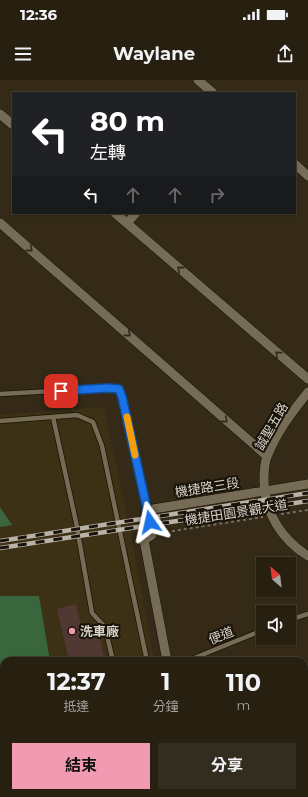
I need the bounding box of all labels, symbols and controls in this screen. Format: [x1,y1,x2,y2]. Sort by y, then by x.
text: 12:36 [20,5,57,24]
icon: menu [12,43,34,65]
text: Waylane [113,43,195,65]
icon: share [274,43,296,65]
text: 80 m [90,104,165,138]
icon: left [24,108,76,160]
text: 左轉 [90,142,126,164]
icon: left [80,184,102,206]
icon: ahead [122,184,144,206]
icon: ahead [164,184,186,206]
icon: right [206,184,228,206]
one-way arrow [25,244,32,251]
one-way arrow [177,267,184,274]
one-way arrow [123,330,130,337]
one-way arrow [276,351,283,358]
pin [44,374,78,408]
icon: arrive [50,380,72,402]
street label: 誠聖五路 [251,399,291,453]
one-way arrow [221,415,228,422]
street label: 機捷路三段 [174,474,240,500]
street label: 機捷田園景觀大道 [183,496,289,528]
position arrow [129,501,171,543]
north arrow [256,557,296,597]
map controls [256,557,296,645]
button: sound [256,605,296,645]
place label: 洗車廠 [80,623,119,639]
street label: 便道 [206,623,236,647]
marker: 洗車廠 [67,626,77,636]
text: 12:37 [47,667,106,696]
text: 1 [161,667,171,696]
text: 110 [226,668,261,697]
text: m [236,697,250,713]
text: 抵達 [63,698,89,714]
text: 分鐘 [153,698,179,714]
button: 結束 [12,743,150,789]
button: 分享 [158,743,296,789]

